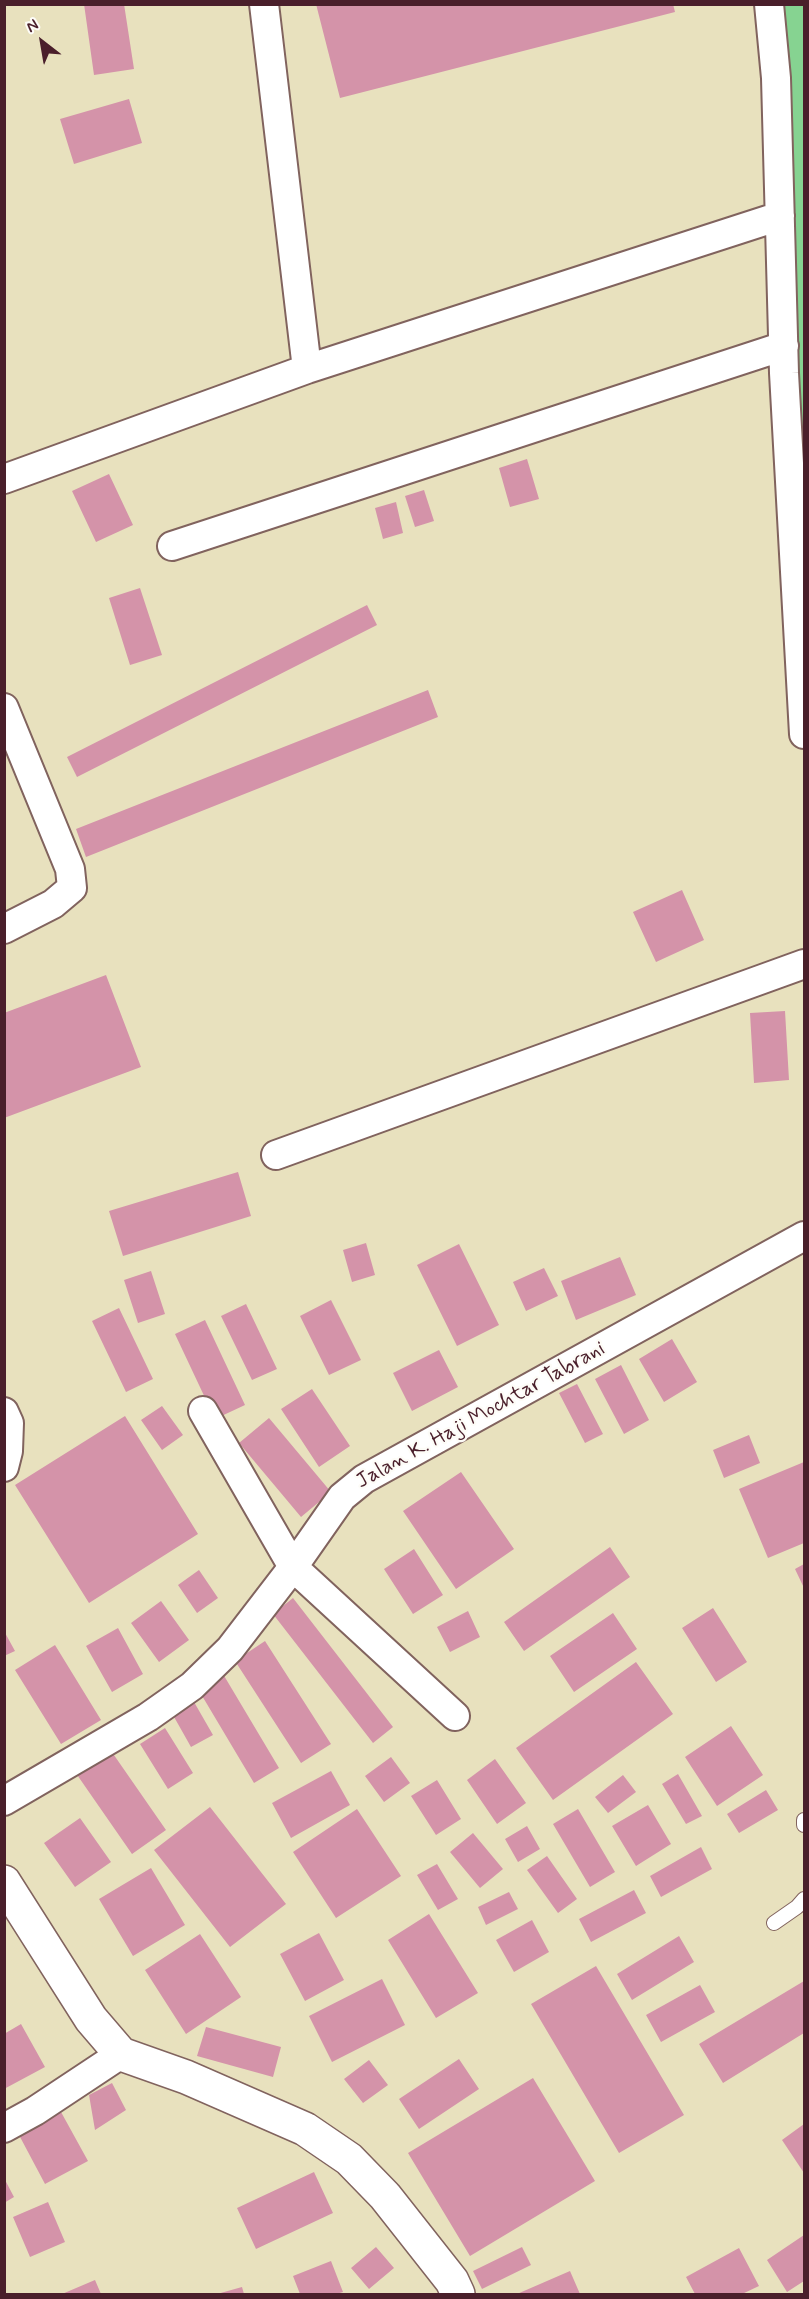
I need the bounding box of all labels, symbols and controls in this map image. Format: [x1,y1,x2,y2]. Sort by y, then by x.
north arrow [12,12,72,72]
text: N [22,14,42,38]
street label: Jalan K. Haji Mochtar Tabrani [352,1337,610,1495]

